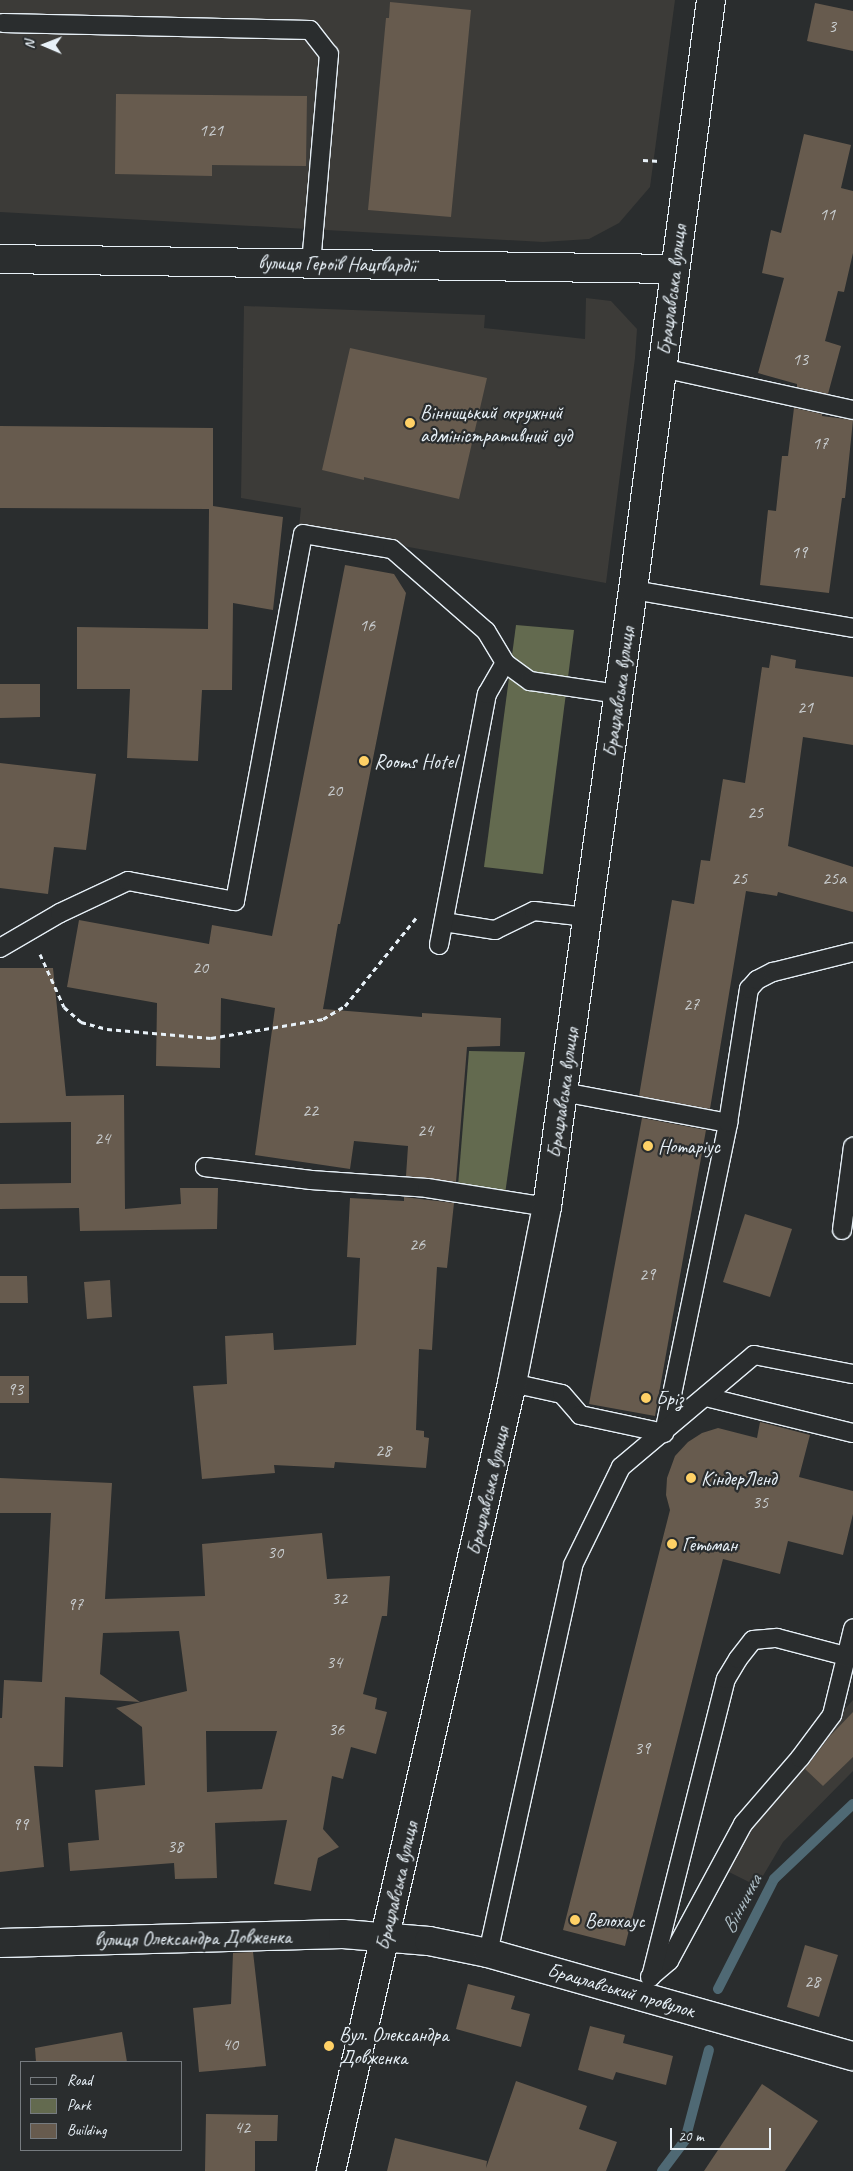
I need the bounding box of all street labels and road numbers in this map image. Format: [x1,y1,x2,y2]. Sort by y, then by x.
street label: Брацлавська вулиця [652,224,692,356]
street label: вулиця Героїв Нацгвардії [257,251,417,277]
street label: Брацлавська вулиця [598,626,640,758]
street label: Брацлавська вулиця [542,1027,584,1159]
street label: Брацлавська вулиця [462,1425,514,1557]
street label: Брацлавська вулиця [371,1820,423,1952]
street label: вулиця Олександра Довженка [94,1924,292,1952]
street label: Брацлавський провулок [545,1958,697,2022]

